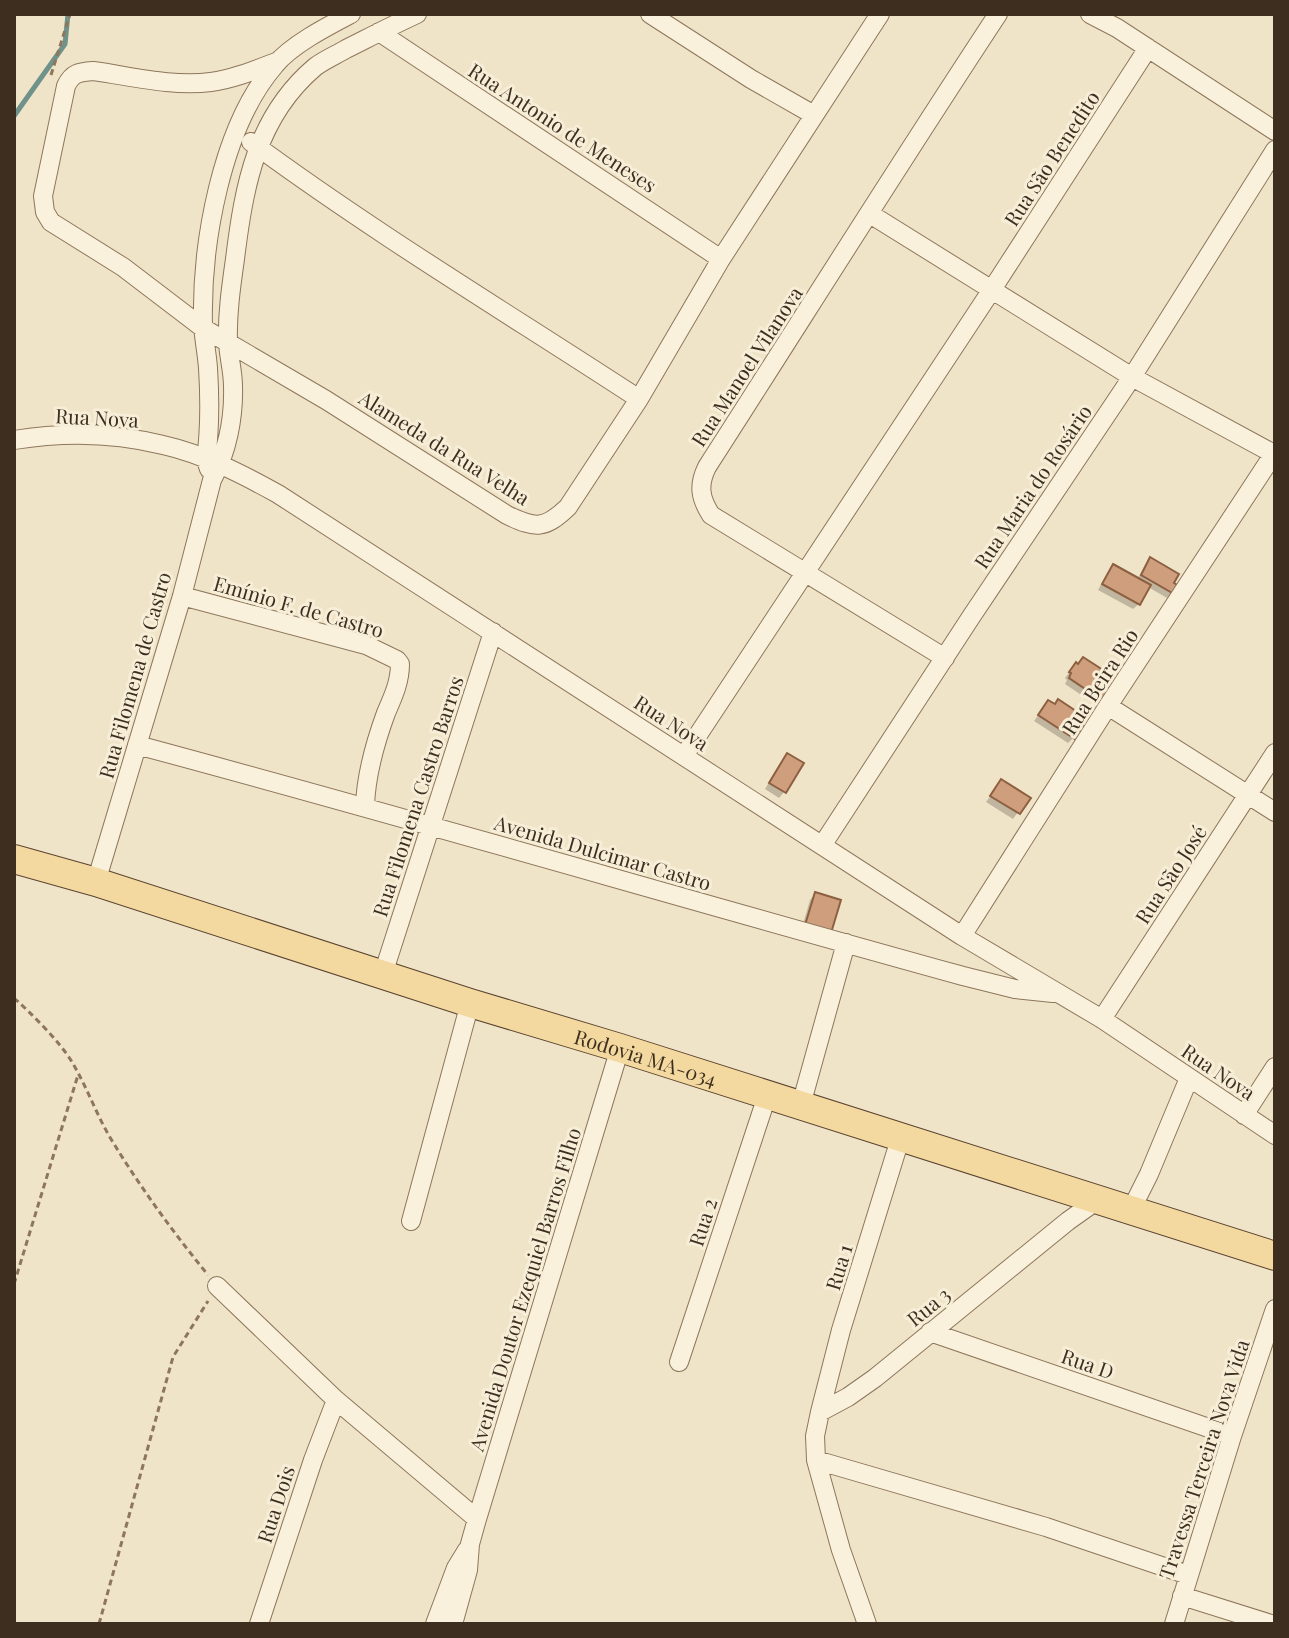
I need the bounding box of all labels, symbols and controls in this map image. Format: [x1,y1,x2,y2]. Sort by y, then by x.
street label: Rua Antonio de Meneses [464,56,662,198]
street label: Rua São Benedito [997,85,1105,231]
street label: Rua Manoel Vilanova [684,281,808,451]
street label: Alameda da Rua Velha [354,383,535,510]
street label: Rua Maria do Rosário [967,399,1097,573]
street label: Rua Nova [55,401,139,433]
street label: Rua Filomena de Castro [92,569,176,781]
street label: Emínio F. de Castro [211,569,387,643]
street label: Rua Beira Rio [1055,623,1143,739]
street label: Rua Filomena Castro Barros [365,672,469,920]
street label: Rua Nova [630,688,714,756]
street label: Avenida Dulcimar Castro [491,808,714,896]
street label: Rua São José [1128,820,1212,928]
street label: Rodovia MA-034 [571,1022,720,1091]
street label: Rua Nova [1177,1036,1261,1106]
street label: Avenida Doutor Ezequiel Barros Filho [462,1124,586,1455]
street label: Rua 2 [682,1195,722,1249]
street label: Rua 1 [818,1241,858,1293]
street label: Rua 3 [901,1280,955,1332]
street label: Travessa Terceira Nova Vida [1151,1336,1255,1582]
street label: Rua D [1058,1341,1118,1385]
street label: Rua Dois [250,1462,300,1546]

